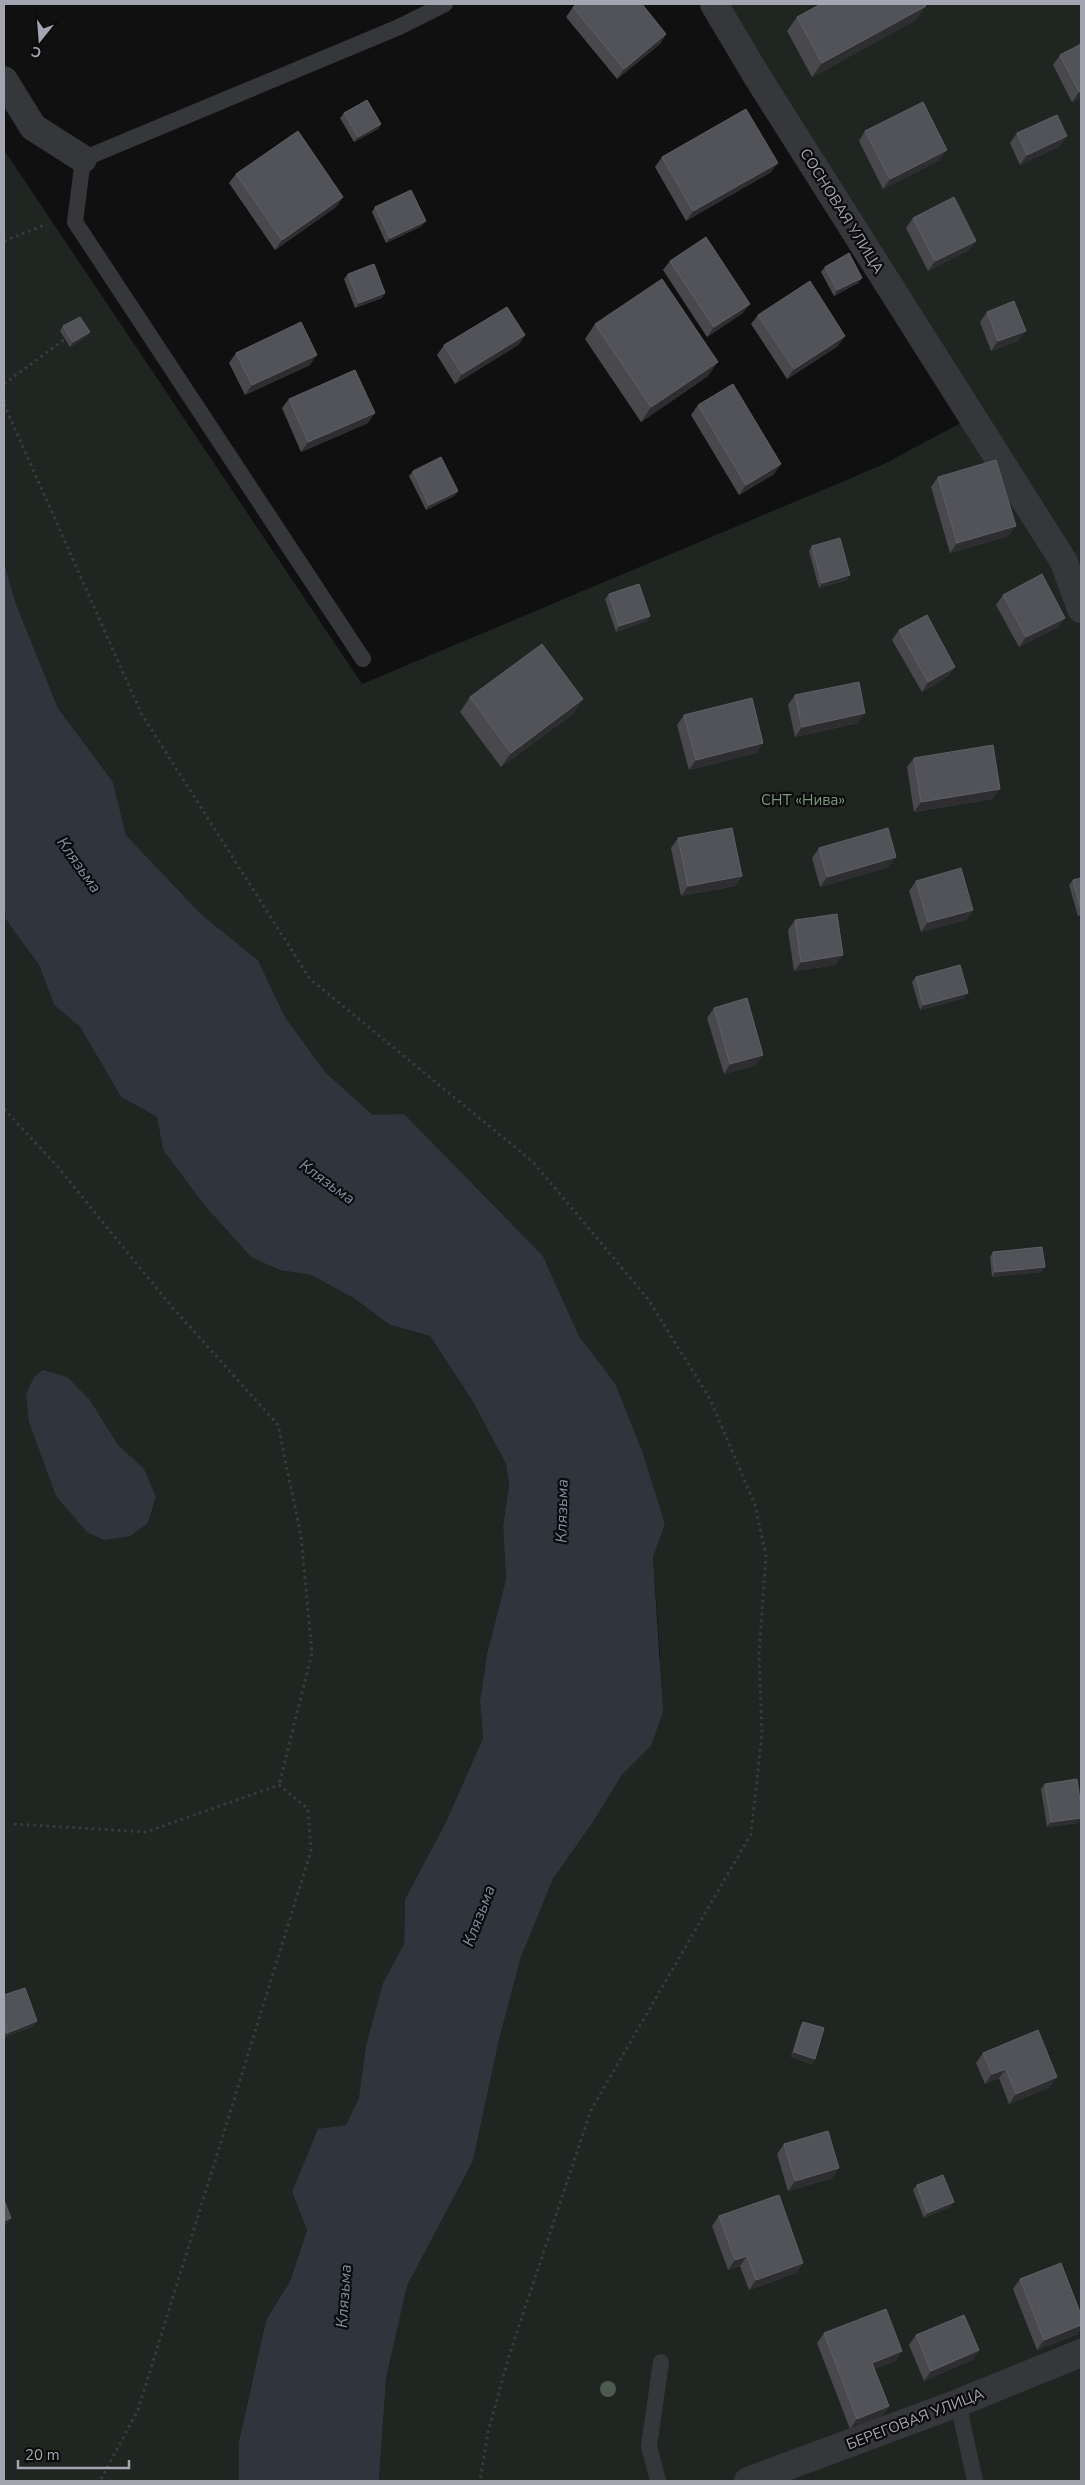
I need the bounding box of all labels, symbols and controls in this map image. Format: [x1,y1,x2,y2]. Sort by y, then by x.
north arrow [15,15,65,65]
text: С [29,41,44,62]
street label: СОСНОВАЯ УЛИЦА [795,145,889,277]
park label: СНТ «Нива» [761,790,845,810]
water label: Клязьма [52,833,106,897]
water label: Клязьма [295,1154,359,1210]
water label: Клязьма [550,1479,574,1543]
water label: Клязьма [457,1882,501,1950]
water label: Клязьма [331,2263,357,2329]
street label: БЕРЕГОВАЯ УЛИЦА [843,2384,987,2454]
scale bar [18,2438,129,2470]
text: 20 m [25,2445,60,2465]

